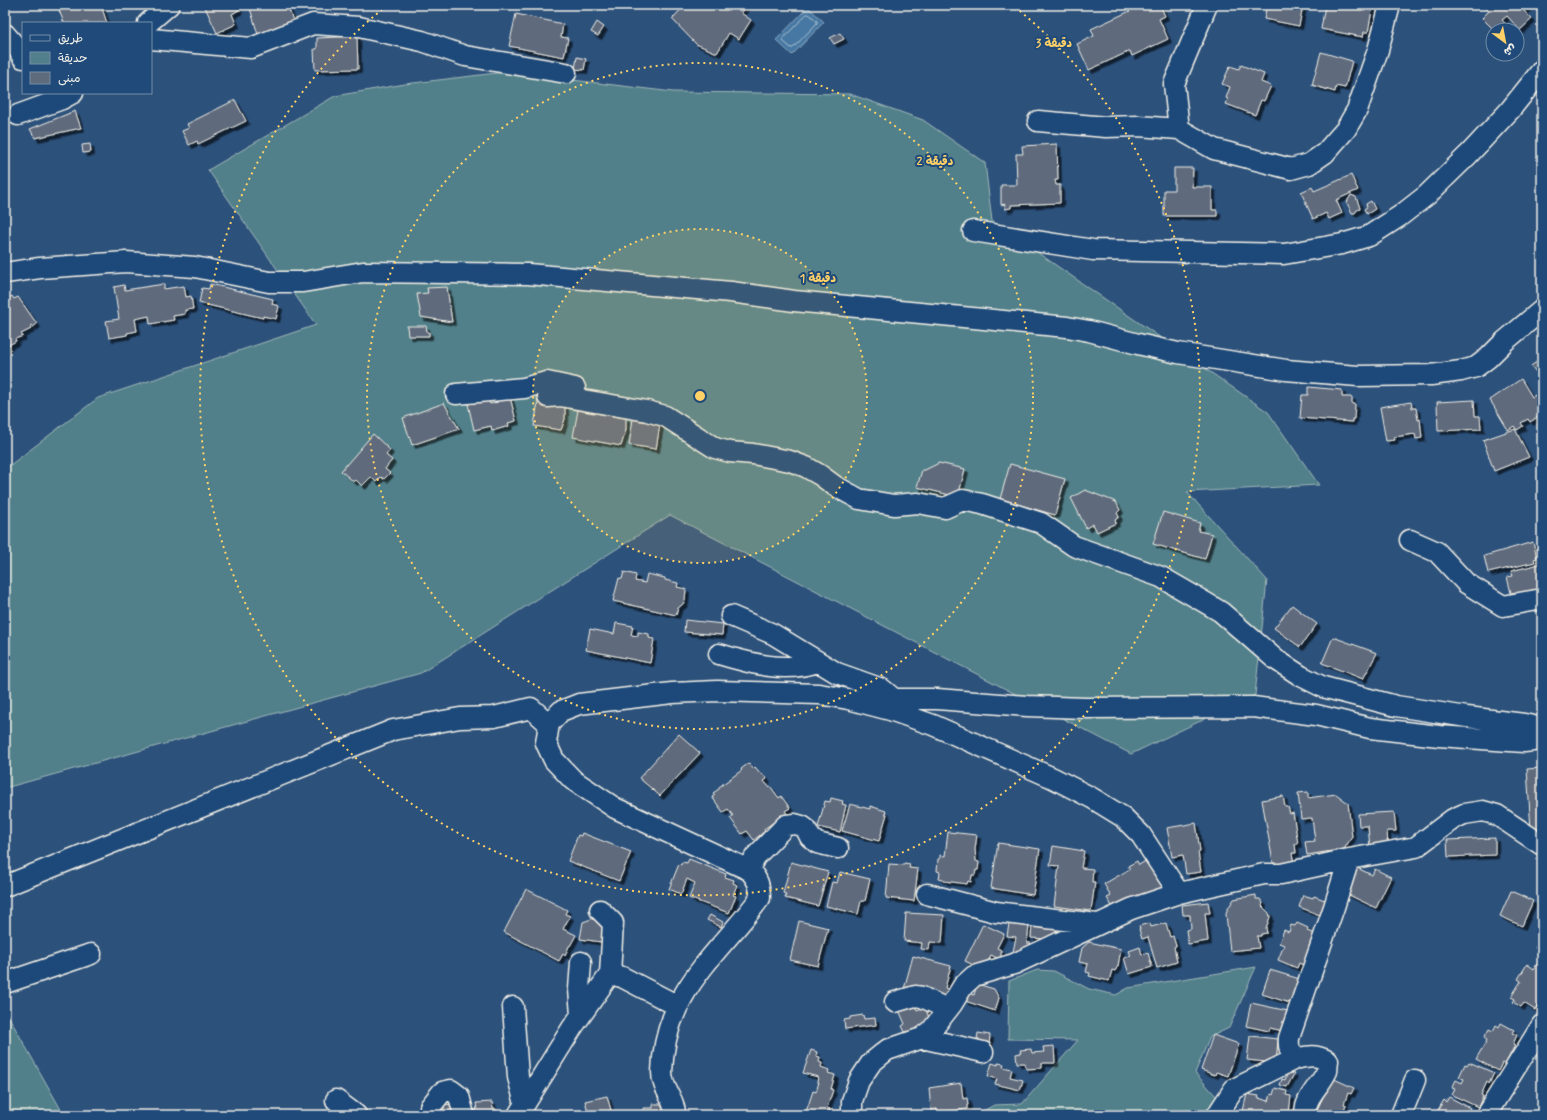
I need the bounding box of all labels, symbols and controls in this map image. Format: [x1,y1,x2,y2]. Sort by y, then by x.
legend [22,22,152,94]
north arrow [1485,22,1525,62]
text: طريق [58,31,83,47]
text: 3 دقيقة [1036,36,1073,52]
text: ش [1501,40,1519,59]
text: حديقة [58,51,87,67]
text: مبنى [58,71,81,87]
text: 2 دقيقة [917,154,954,170]
text: 1 دقيقة [800,271,837,287]
centre of rings [693,389,707,403]

